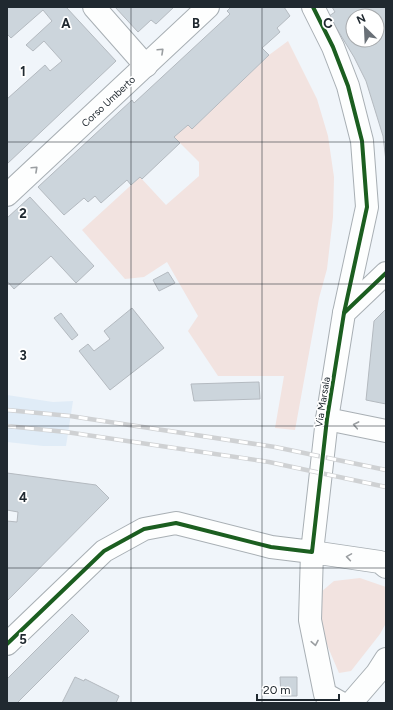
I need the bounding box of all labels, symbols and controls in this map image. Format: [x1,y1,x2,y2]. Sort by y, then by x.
north arrow [345,8,385,48]
text: N [355,12,368,27]
text: A [61,16,71,31]
text: B [192,16,200,31]
text: C [323,16,333,31]
one-way arrow [156,48,164,56]
text: 1 [20,64,26,79]
street label: Corso Umberto [79,73,138,130]
one-way arrow [31,166,38,173]
text: 2 [19,206,27,221]
text: 3 [19,348,27,363]
street label: Via Marsala [312,376,333,428]
one-way arrow [353,421,360,429]
text: 4 [19,490,27,505]
one-way arrow [346,554,352,562]
text: 5 [19,632,27,647]
one-way arrow [310,640,318,646]
scale bar [257,676,339,702]
text: 20 m [263,683,291,697]

